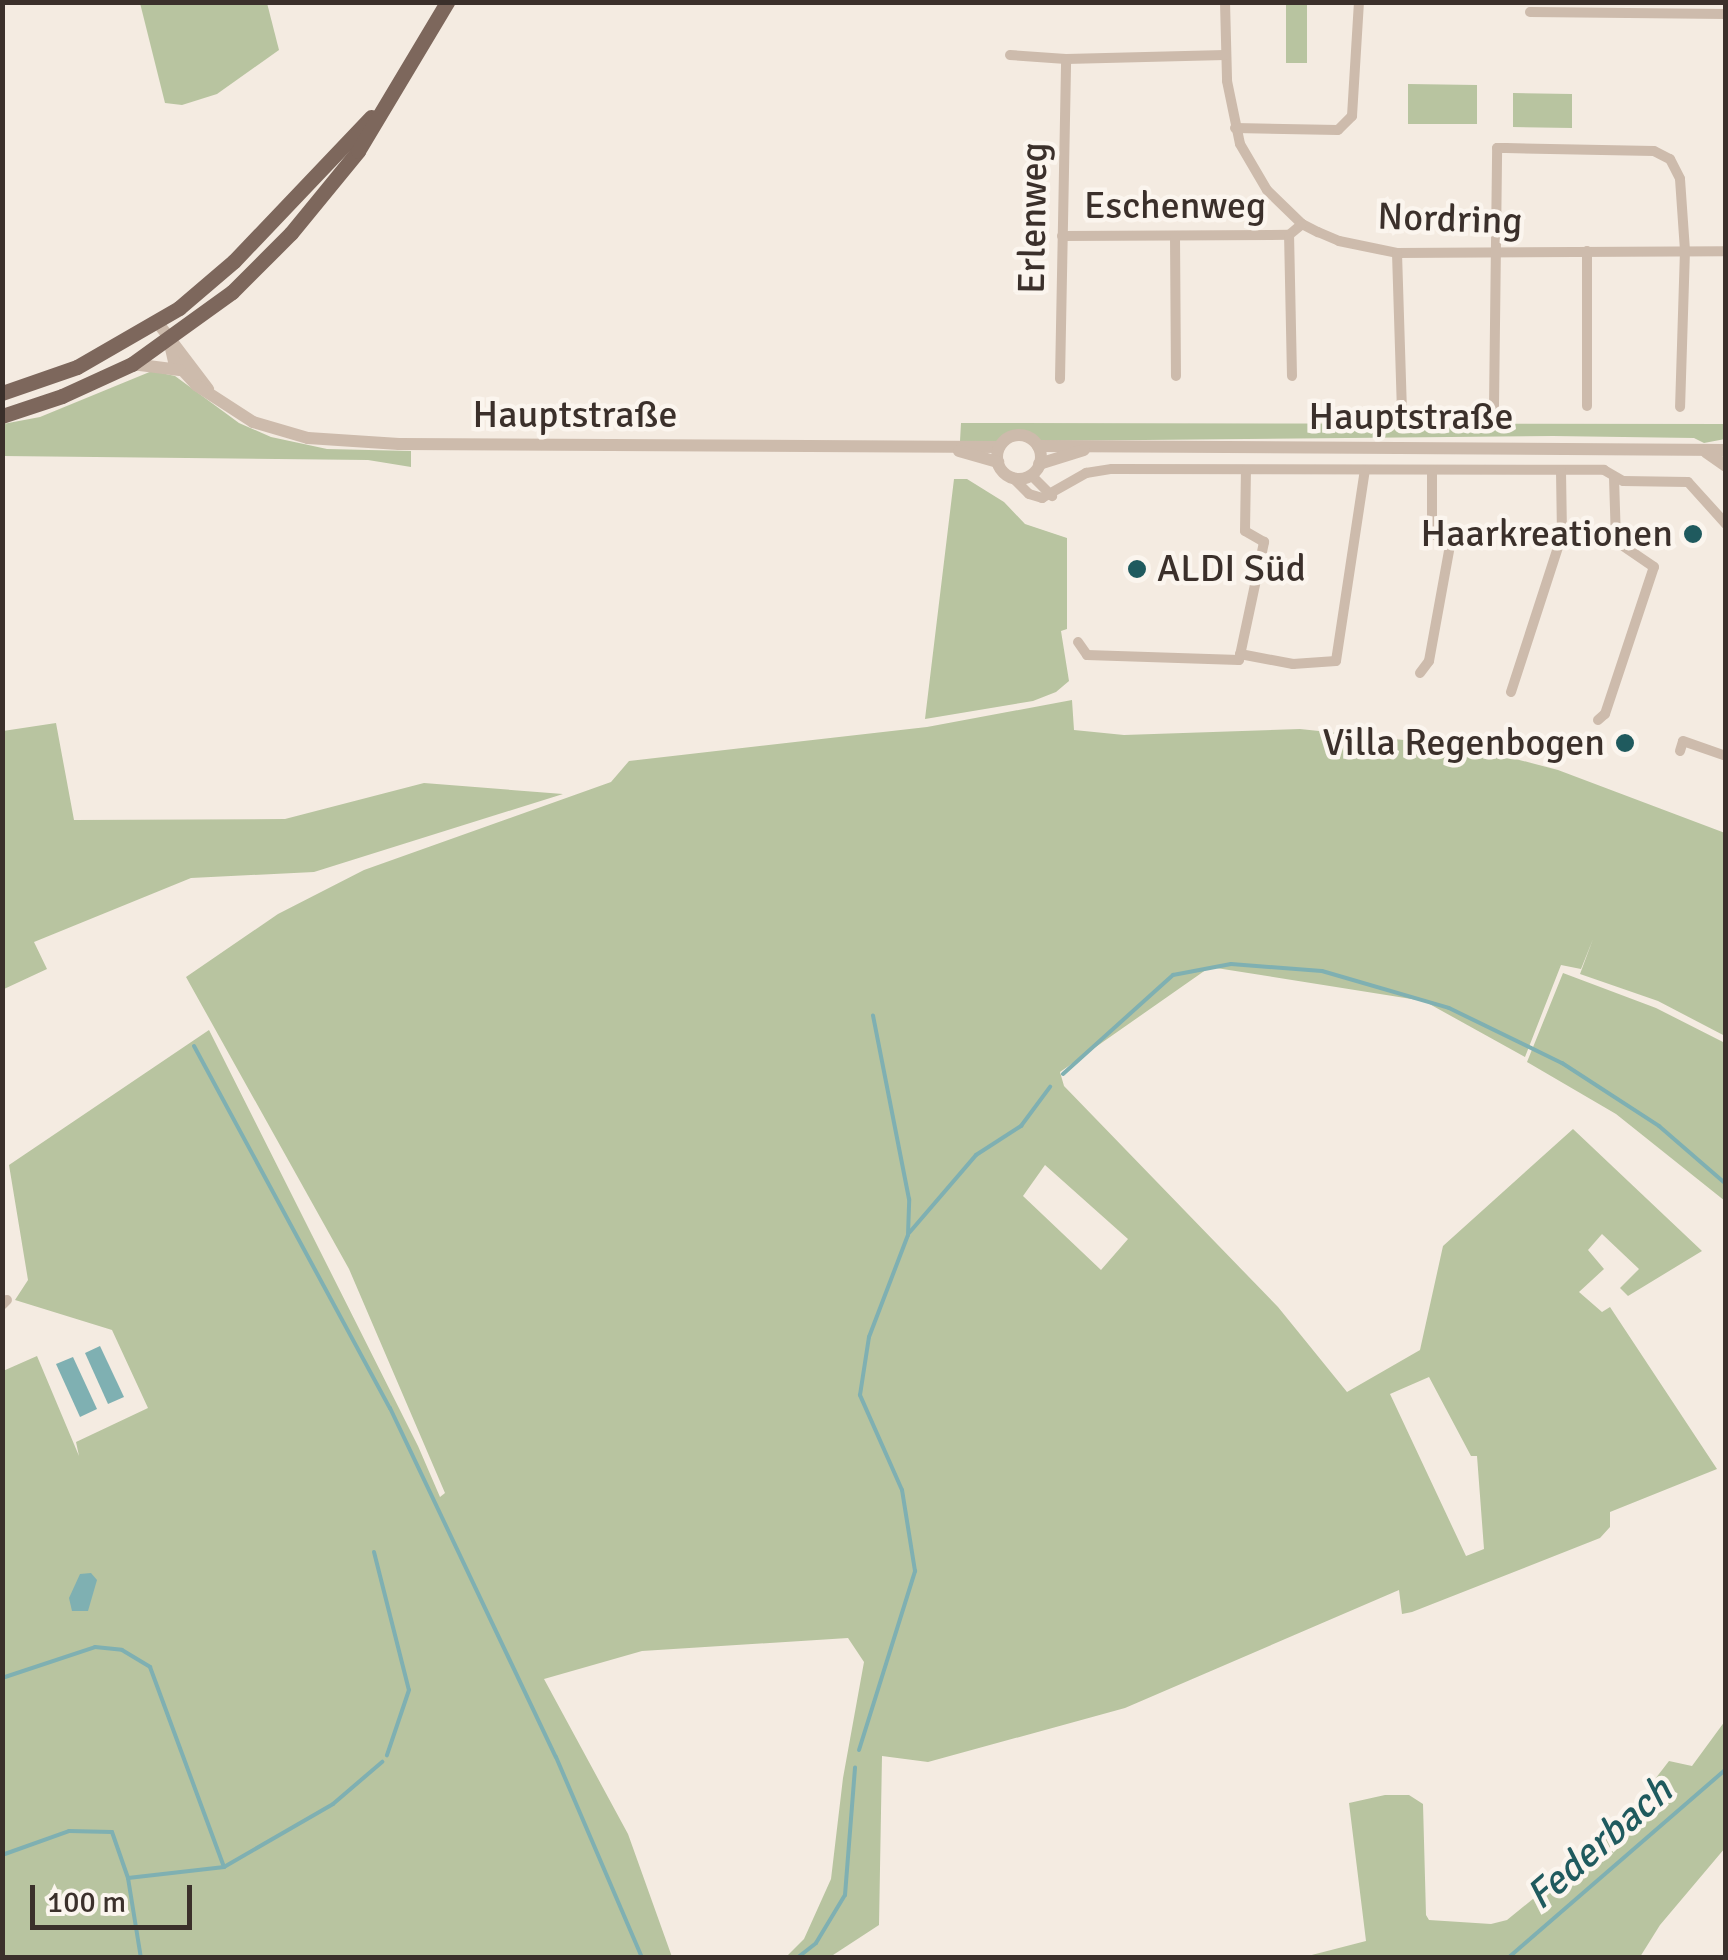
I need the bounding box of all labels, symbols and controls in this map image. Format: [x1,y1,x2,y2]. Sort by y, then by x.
street label: Erlenweg [1009,142,1057,294]
street label: Eschenweg [1084,183,1266,229]
street label: Nordring [1377,194,1523,244]
street label: Hauptstraße [473,392,677,438]
street label: Hauptstraße [1309,394,1513,440]
place label: Haarkreationen [1421,511,1673,557]
marker: Haarkreationen [1682,523,1704,545]
place label: ALDI Süd [1157,546,1306,592]
marker: ALDI Süd [1126,558,1148,580]
place label: Villa Regenbogen [1323,720,1605,766]
marker: Villa Regenbogen [1614,732,1636,754]
water label: Federbach [1516,1767,1682,1919]
scale bar [35,1865,198,1927]
text: 100 m [47,1884,126,1921]

